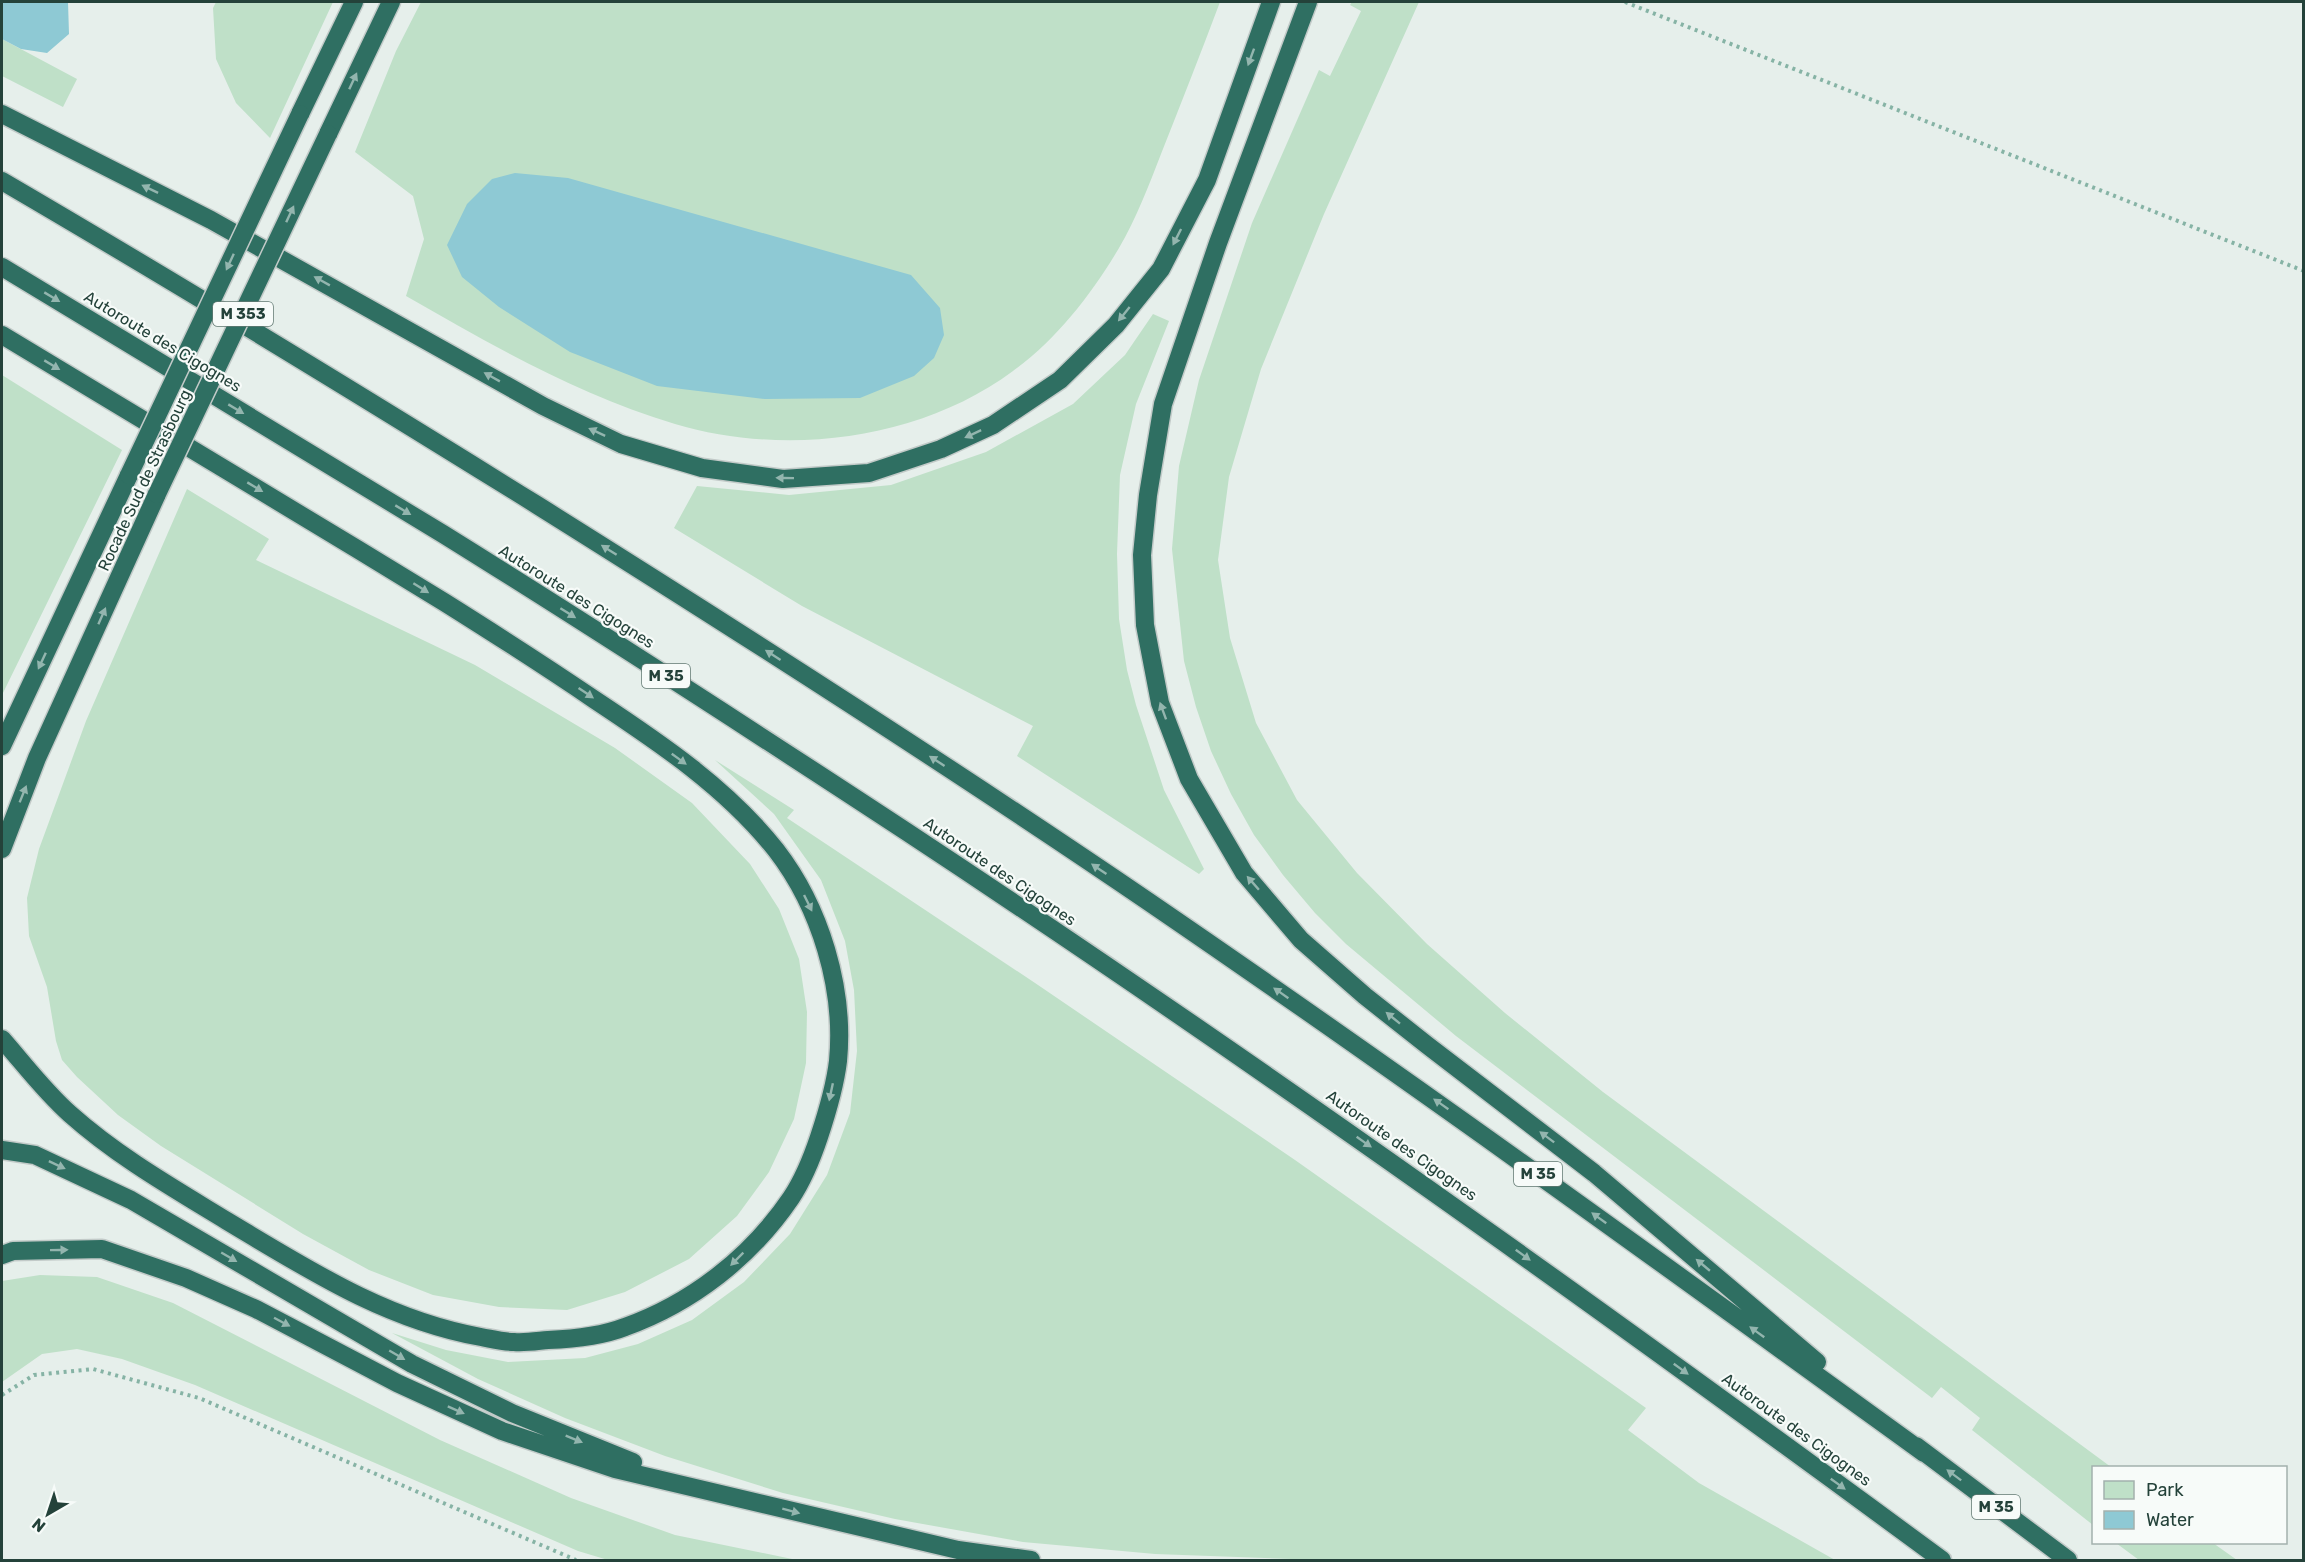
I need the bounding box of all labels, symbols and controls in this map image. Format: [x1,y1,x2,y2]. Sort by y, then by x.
one-way arrow [1246,48,1256,66]
one-way arrow [349,72,358,89]
one-way arrow [141,185,159,195]
one-way arrow [286,205,295,222]
one-way arrow [1173,228,1182,245]
one-way arrow [226,254,235,271]
one-way arrow [313,276,330,286]
street label: Autoroute des Cigognes [81,287,245,396]
one-way arrow [44,291,60,302]
road number: M 353 [213,302,273,326]
one-way arrow [1118,306,1131,322]
one-way arrow [44,360,61,370]
one-way arrow [483,372,500,382]
street label: Rocade Sud de Strasbourg [94,386,195,574]
one-way arrow [228,403,244,414]
one-way arrow [588,427,606,437]
one-way arrow [964,430,981,439]
one-way arrow [775,473,794,482]
one-way arrow [247,481,263,492]
one-way arrow [395,505,412,515]
street label: Autoroute des Cigognes [495,541,658,652]
one-way arrow [601,544,617,556]
one-way arrow [413,583,429,594]
one-way arrow [98,608,107,625]
one-way arrow [560,608,576,619]
one-way arrow [765,649,781,660]
one-way arrow [38,653,47,670]
road number: M 35 [642,664,690,688]
one-way arrow [578,687,594,698]
one-way arrow [1158,702,1168,720]
one-way arrow [672,752,687,764]
one-way arrow [928,755,945,766]
one-way arrow [18,785,28,803]
street label: Autoroute des Cigognes [920,813,1080,930]
one-way arrow [1091,864,1107,875]
one-way arrow [1246,876,1259,891]
one-way arrow [803,894,812,911]
one-way arrow [1273,987,1289,999]
one-way arrow [1385,1012,1401,1025]
one-way arrow [826,1083,836,1101]
street label: Autoroute des Cigognes [1323,1086,1481,1205]
one-way arrow [1433,1099,1449,1110]
one-way arrow [1540,1131,1556,1143]
one-way arrow [1355,1136,1371,1148]
one-way arrow [49,1161,66,1170]
road number: M 35 [1514,1162,1562,1186]
one-way arrow [1592,1212,1608,1224]
one-way arrow [50,1245,69,1255]
one-way arrow [1516,1248,1531,1260]
one-way arrow [731,1251,745,1265]
one-way arrow [221,1252,237,1263]
one-way arrow [1696,1259,1711,1272]
one-way arrow [273,1317,290,1327]
one-way arrow [1750,1326,1766,1338]
one-way arrow [389,1350,406,1360]
one-way arrow [1673,1363,1689,1375]
street label: Autoroute des Cigognes [1718,1369,1875,1490]
one-way arrow [447,1405,464,1414]
one-way arrow [565,1434,583,1444]
legend [2092,1466,2287,1544]
one-way arrow [1946,1469,1962,1482]
one-way arrow [1830,1478,1846,1490]
text: Park [2146,1479,2184,1501]
north arrow [18,1484,78,1544]
road number: M 35 [1972,1495,2020,1519]
one-way arrow [782,1506,800,1516]
text: Water [2146,1509,2194,1531]
text: N [28,1514,49,1536]

